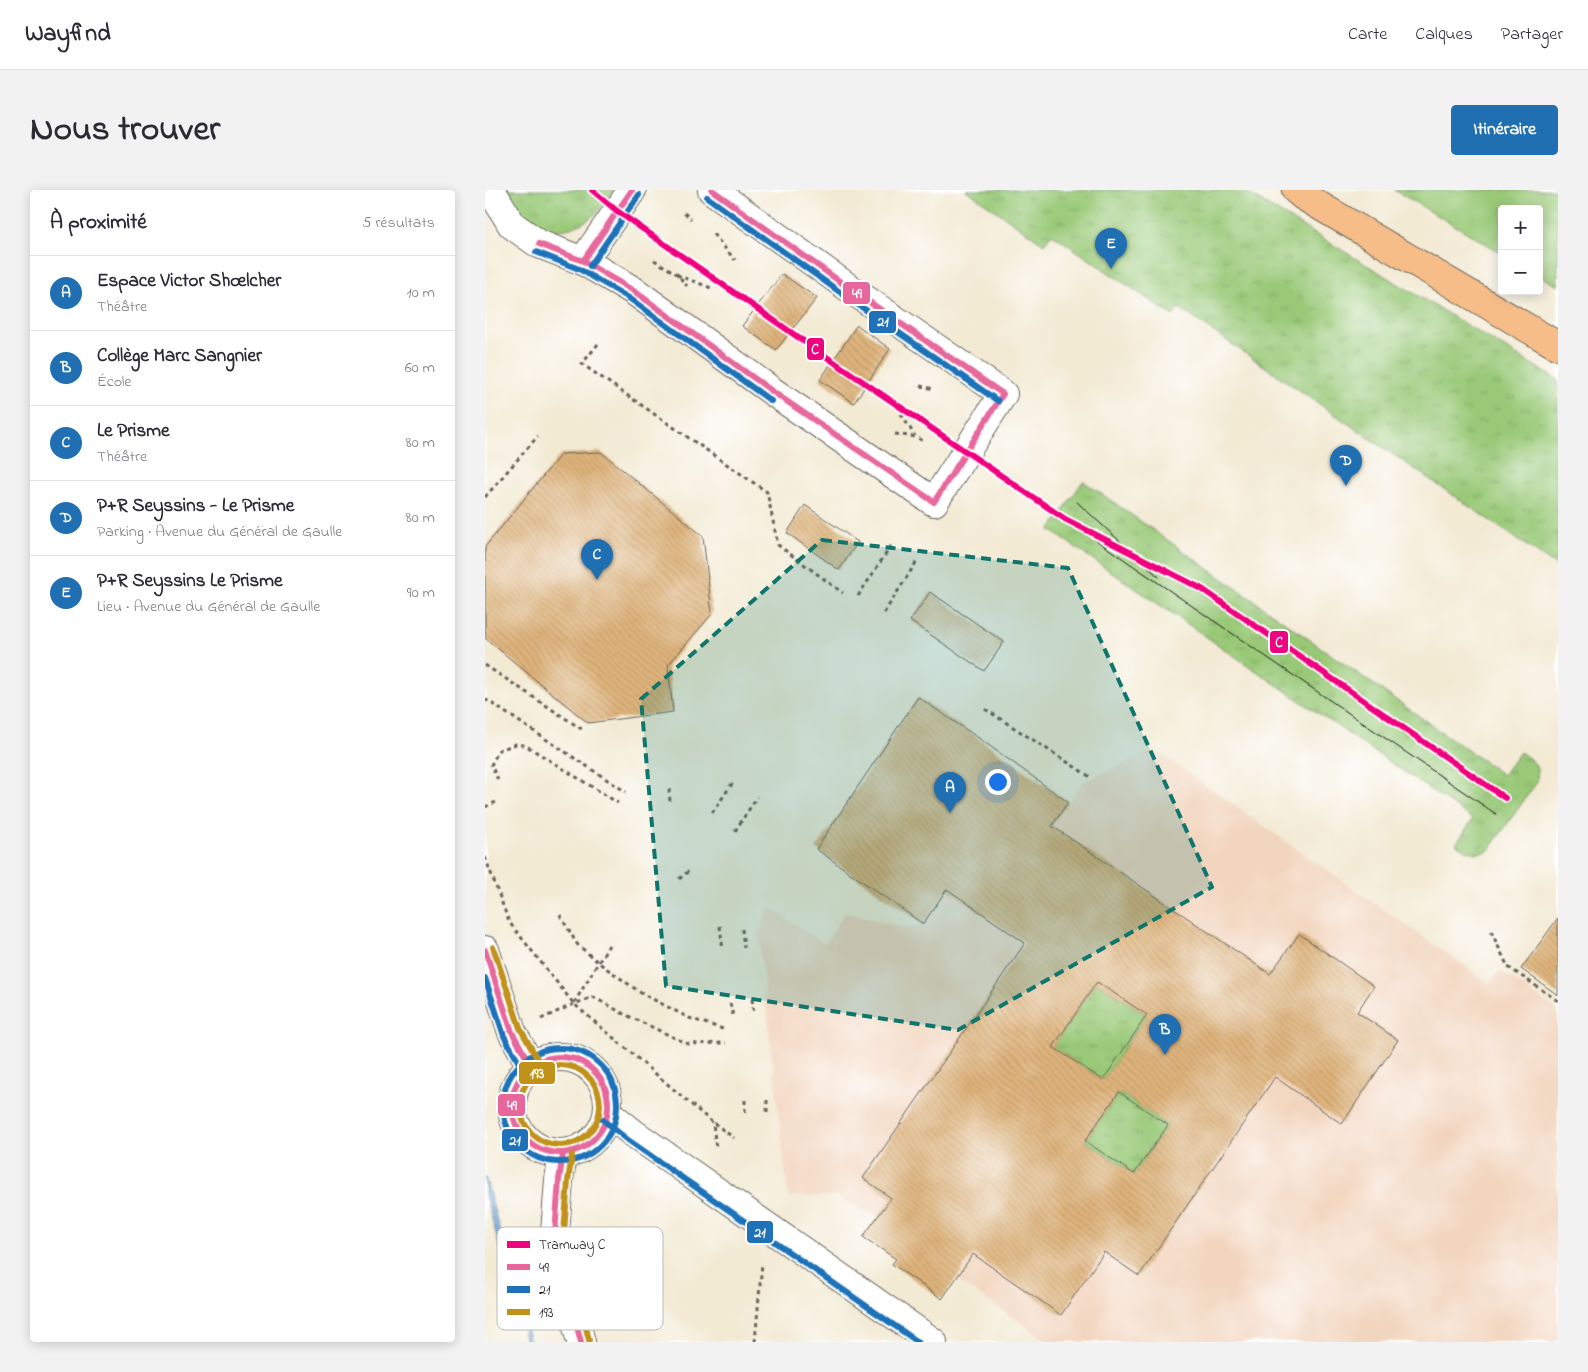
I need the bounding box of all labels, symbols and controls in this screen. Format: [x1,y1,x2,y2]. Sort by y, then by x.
text: Wayfind [25,17,111,52]
text: Carte [1348,22,1387,48]
text: Calques [1415,22,1473,48]
text: Partager [1501,22,1563,48]
text: Nous trouver [30,105,220,156]
button: Itinéraire [1451,105,1558,155]
map controls [1498,205,1543,295]
button: + [1498,205,1543,250]
text: À proximité [50,208,147,238]
text: 5 résultats [362,211,435,235]
pin: E [1095,228,1127,269]
button: − [1498,250,1543,295]
text: Espace Victor Shœlcher [97,268,281,295]
text: A [61,281,71,305]
text: 10 m [407,281,435,305]
line badge: 49 [842,281,871,305]
text: 49 [851,284,863,305]
text: Théâtre [97,295,147,319]
line badge: 21 [868,310,897,334]
text: 21 [876,312,889,333]
line badge: C [806,337,825,361]
text: C [811,340,819,361]
text: Collège Marc Sangnier [97,343,262,370]
text: B [61,356,71,380]
text: 60 m [405,356,435,380]
text: École [97,370,132,394]
text: Le Prisme [97,418,169,445]
text: C [62,431,70,455]
text: 80 m [406,431,435,455]
text: Théâtre [97,445,147,469]
pin: D [1330,445,1362,486]
text: P+R Seyssins - Le Prisme [97,493,294,520]
text: D [60,506,72,530]
text: 80 m [406,506,435,530]
text: Parking · Avenue du Général de Gaulle [97,520,342,544]
pin: C [581,539,613,580]
text: P+R Seyssins Le Prisme [97,568,282,595]
text: E [61,581,71,605]
text: 90 m [407,581,435,605]
text: Lieu · Avenue du Général de Gaulle [97,595,320,619]
line badge: C [1269,630,1289,654]
text: C [1275,633,1283,654]
your location [985,769,1011,795]
pin: A [934,772,966,813]
pin: B [1149,1014,1181,1055]
line badge: 193 [518,1061,556,1085]
text: 193 [530,1064,544,1085]
line badge: 49 [497,1093,526,1117]
text: 49 [506,1096,518,1117]
line badge: 21 [501,1128,529,1152]
text: 21 [508,1131,521,1152]
line badge: 21 [746,1220,774,1244]
text: 21 [753,1223,766,1244]
legend [497,1227,663,1330]
text: Tramway C [539,1235,606,1257]
text: 49 [539,1258,550,1279]
text: 21 [539,1280,551,1301]
text: 193 [539,1303,554,1324]

